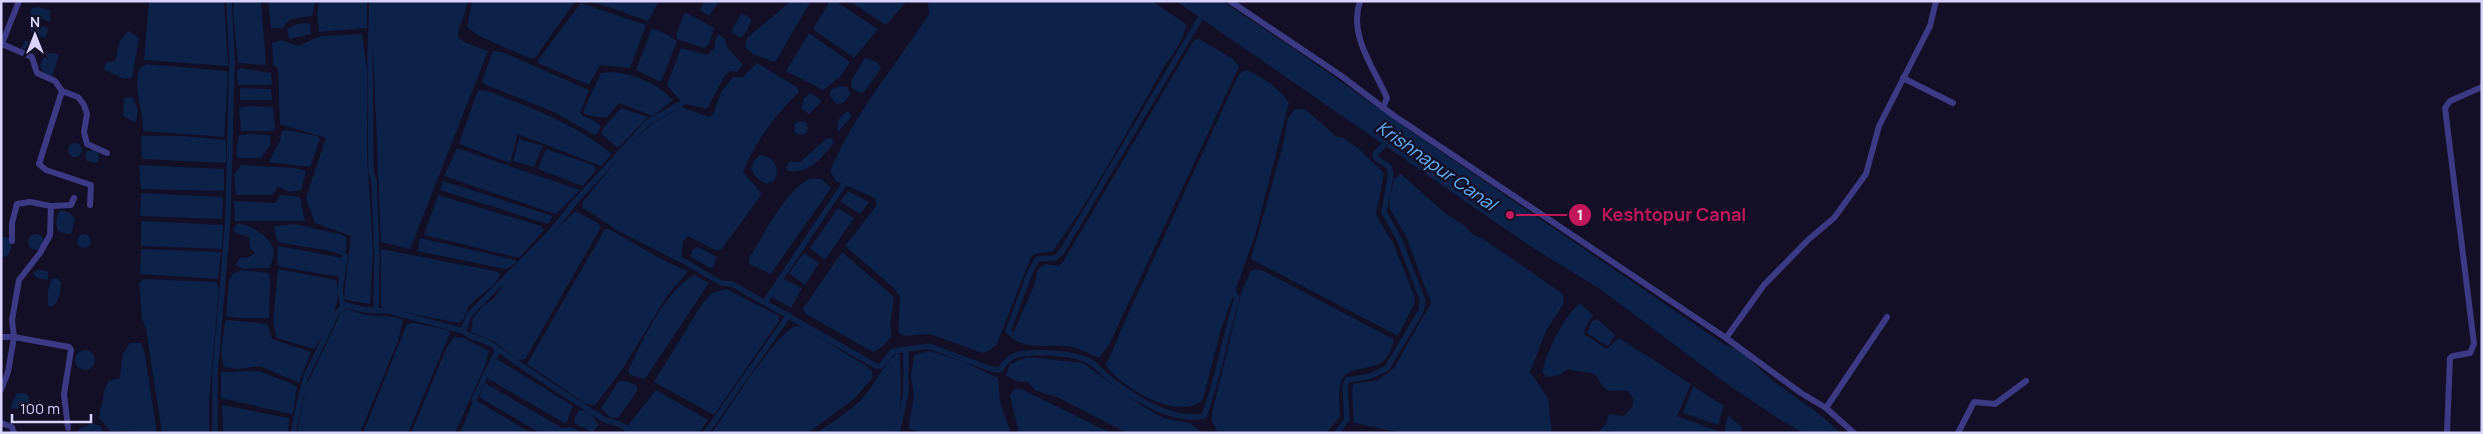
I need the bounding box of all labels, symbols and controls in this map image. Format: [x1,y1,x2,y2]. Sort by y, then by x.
north arrow [10,10,60,60]
text: N [30,12,40,31]
water label: Krishnapur Canal [1372,115,1504,217]
callout: Keshtopur Canal [1567,198,1757,231]
text: Keshtopur Canal [1602,202,1746,226]
text: 1 [1577,204,1583,225]
scale bar [12,392,91,424]
text: 100 m [20,398,60,419]

